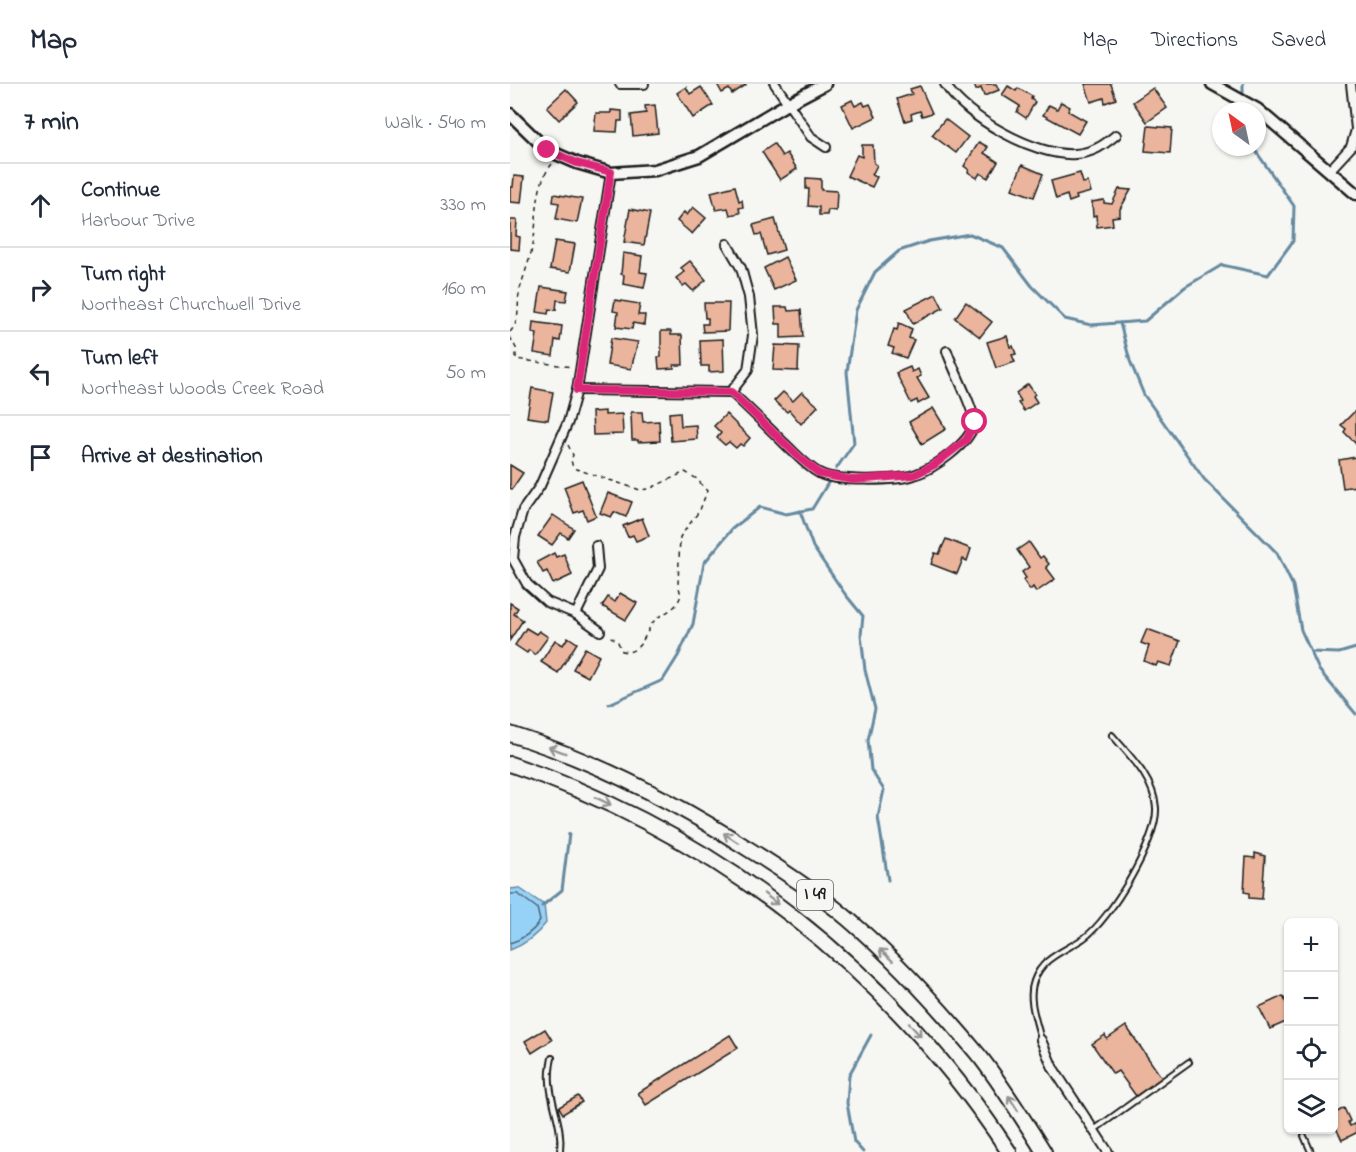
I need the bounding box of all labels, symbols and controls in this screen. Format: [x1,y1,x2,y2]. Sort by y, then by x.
text: Map [30,21,77,62]
text: Map [1082,26,1118,56]
text: Directions [1151,26,1238,56]
text: Saved [1271,26,1326,56]
north arrow [1212,102,1266,156]
text: 7 min [24,104,79,142]
text: Walk · 540 m [384,109,486,138]
route end [533,136,559,162]
text: Continue [81,175,160,207]
icon: ahead [24,189,57,222]
text: 330 m [440,191,486,220]
text: Harbour Drive [81,207,195,236]
text: Turn right [81,259,166,291]
icon: right [24,273,57,306]
text: 160 m [442,275,486,304]
text: Northeast Churchwell Drive [81,291,301,320]
text: Turn left [81,343,158,375]
icon: left [24,357,57,390]
text: 50 m [445,359,486,388]
text: Northeast Woods Creek Road [81,375,324,404]
route start [961,408,987,434]
icon: arrive [24,441,57,474]
text: Arrive at destination [81,441,263,473]
one-way arrow [549,743,567,754]
one-way arrow [594,796,612,808]
one-way arrow [723,831,740,843]
road number: I 49 [797,880,833,910]
one-way arrow [763,893,779,906]
map controls [1284,918,1338,1134]
button: + [1284,918,1338,972]
one-way arrow [879,948,894,962]
button: − [1284,972,1338,1026]
one-way arrow [908,1023,922,1038]
button: locate [1284,1026,1338,1080]
button: layers [1284,1080,1338,1134]
one-way arrow [1006,1095,1018,1112]

